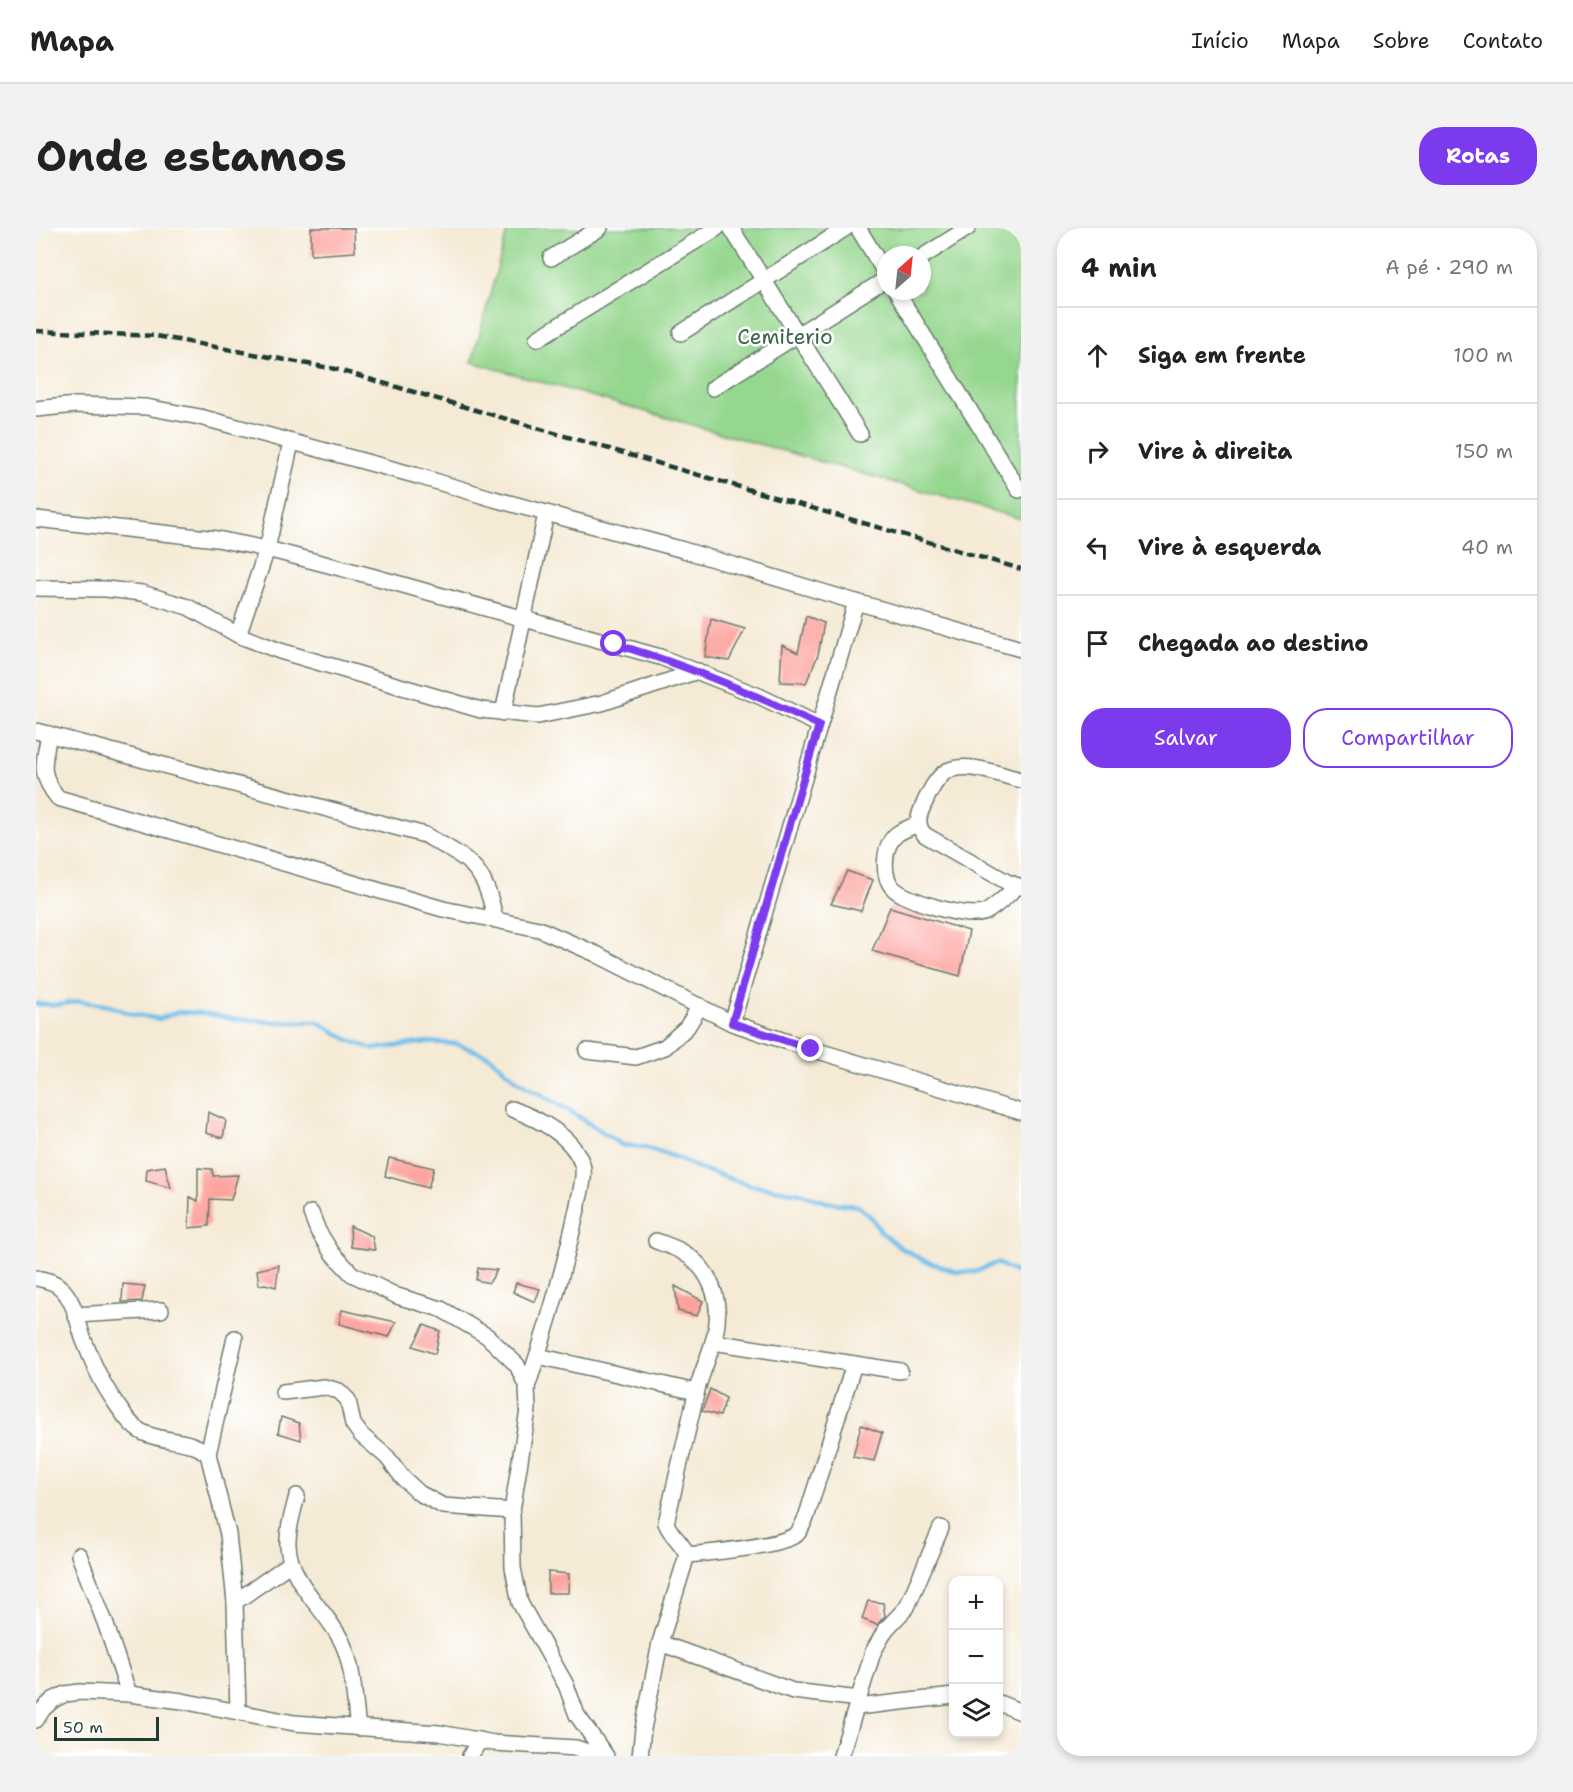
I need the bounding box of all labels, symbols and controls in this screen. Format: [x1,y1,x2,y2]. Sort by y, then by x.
text: Mapa [30,22,114,60]
text: Início [1191,27,1249,55]
text: Mapa [1282,27,1340,55]
text: Sobre [1373,27,1430,55]
text: Contato [1463,27,1543,55]
button: Rotas [1419,127,1537,185]
text: Onde estamos [36,128,347,184]
north arrow [877,246,931,300]
text: 4 min [1081,250,1157,285]
text: A pé · 290 m [1385,254,1513,280]
park label: Cemiterio [737,323,833,351]
icon: ahead [1081,339,1114,372]
text: Siga em frente [1138,341,1306,370]
text: 100 m [1453,342,1513,368]
icon: right [1081,435,1114,468]
text: Vire à direita [1138,437,1292,466]
text: 150 m [1455,438,1513,464]
icon: left [1081,531,1114,564]
text: Vire à esquerda [1138,533,1321,562]
text: 40 m [1461,534,1513,560]
icon: arrive [1081,627,1114,660]
text: Chegada ao destino [1138,629,1369,658]
route start [600,630,626,656]
button: Salvar [1081,708,1291,768]
button: Compartilhar [1303,708,1513,768]
route end [797,1035,823,1061]
map controls [949,1576,1003,1738]
button: + [949,1576,1003,1630]
button: − [949,1630,1003,1684]
button: layers [949,1684,1003,1738]
scale bar [54,1714,159,1742]
text: 50 m [63,1717,103,1738]

